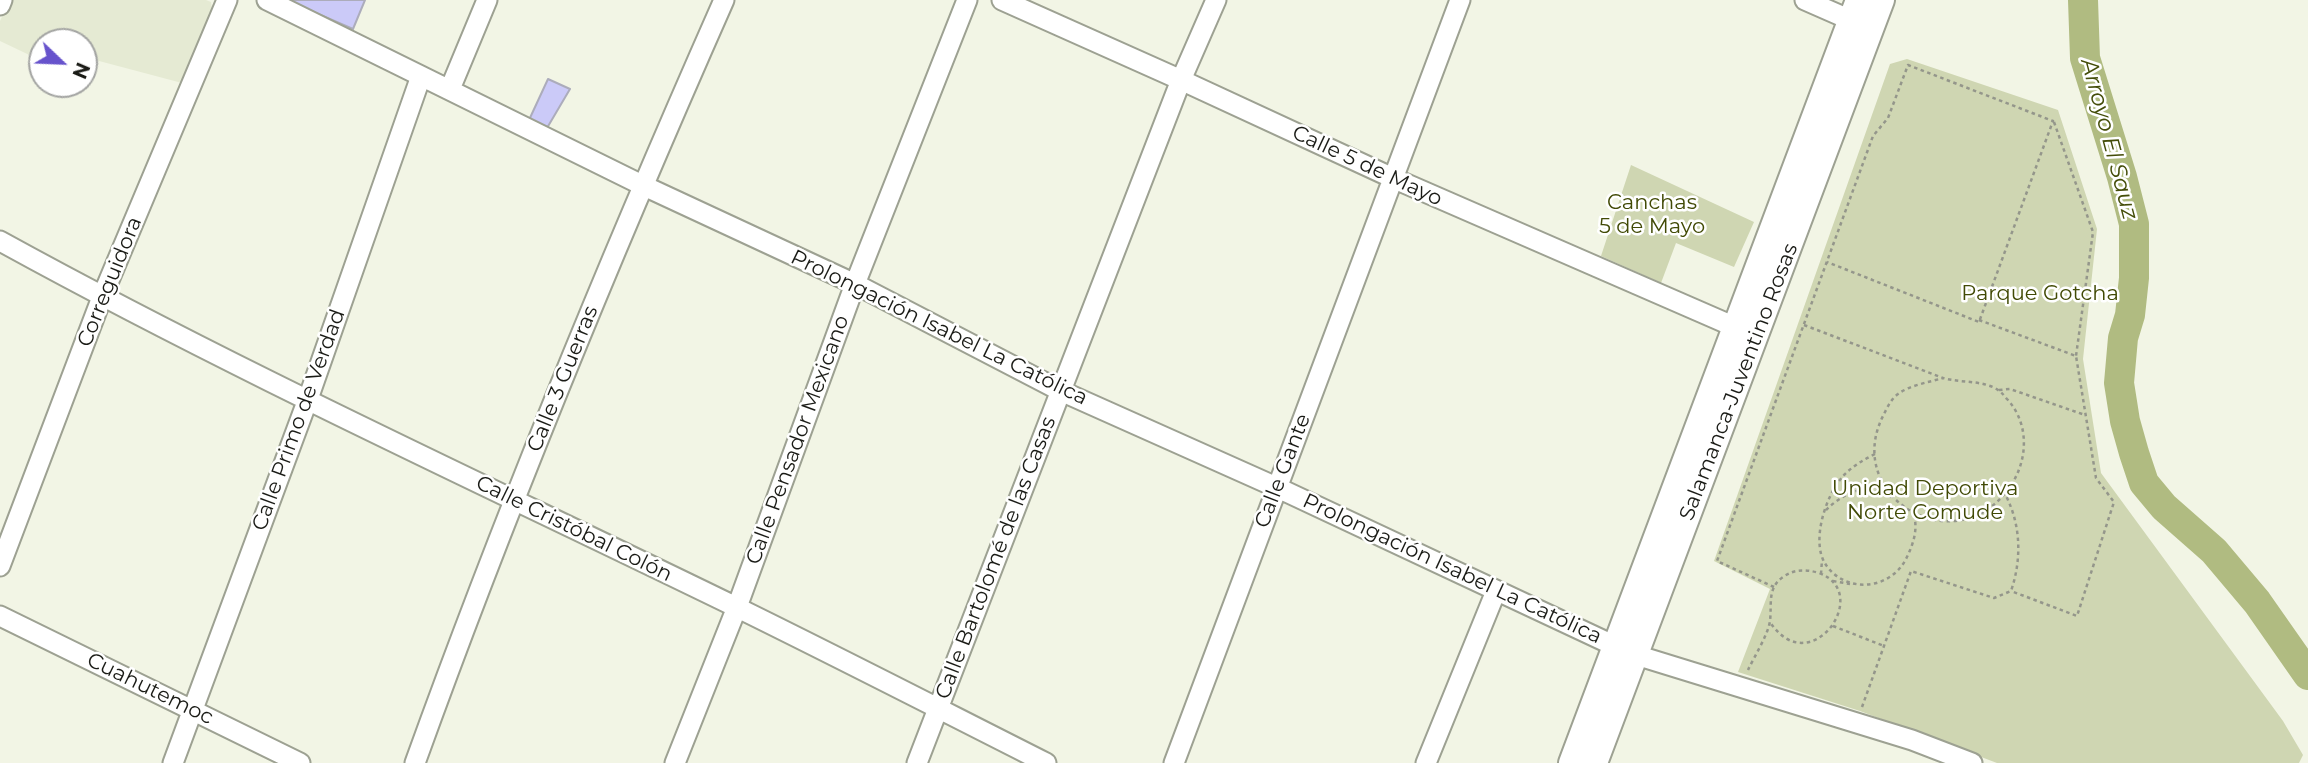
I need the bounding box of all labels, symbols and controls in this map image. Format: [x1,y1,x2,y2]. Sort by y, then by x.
north arrow [28,28,98,98]
water label: Arroyo El Sauz [2074,55,2144,223]
text: N [67,59,95,82]
street label: Calle 5 de Mayo [1288,120,1446,212]
park label: Canchas 5 de Mayo [1599,190,1705,240]
street label: Correguidora [72,213,148,351]
street label: Salamanca-Juventino Rosas [1674,240,1804,524]
street label: Prolongación Isabel La Católica [786,245,1092,411]
park label: Parque Gotcha [1961,281,2119,307]
street label: Calle 3 Guerras [522,302,604,456]
street label: Calle Primo de Verdad [247,306,351,534]
street label: Calle Pensador Mexicano [741,312,855,568]
street label: Calle Gante [1250,410,1316,532]
street label: Calle Bartolomé de las Casas [930,413,1062,703]
street label: Calle Cristóbal Colón [472,470,676,588]
park label: Unidad Deportiva Norte Comude [1832,476,2018,526]
street label: Prolongación Isabel La Católica [1298,488,1606,650]
street label: Cuahutemoc [83,648,217,730]

